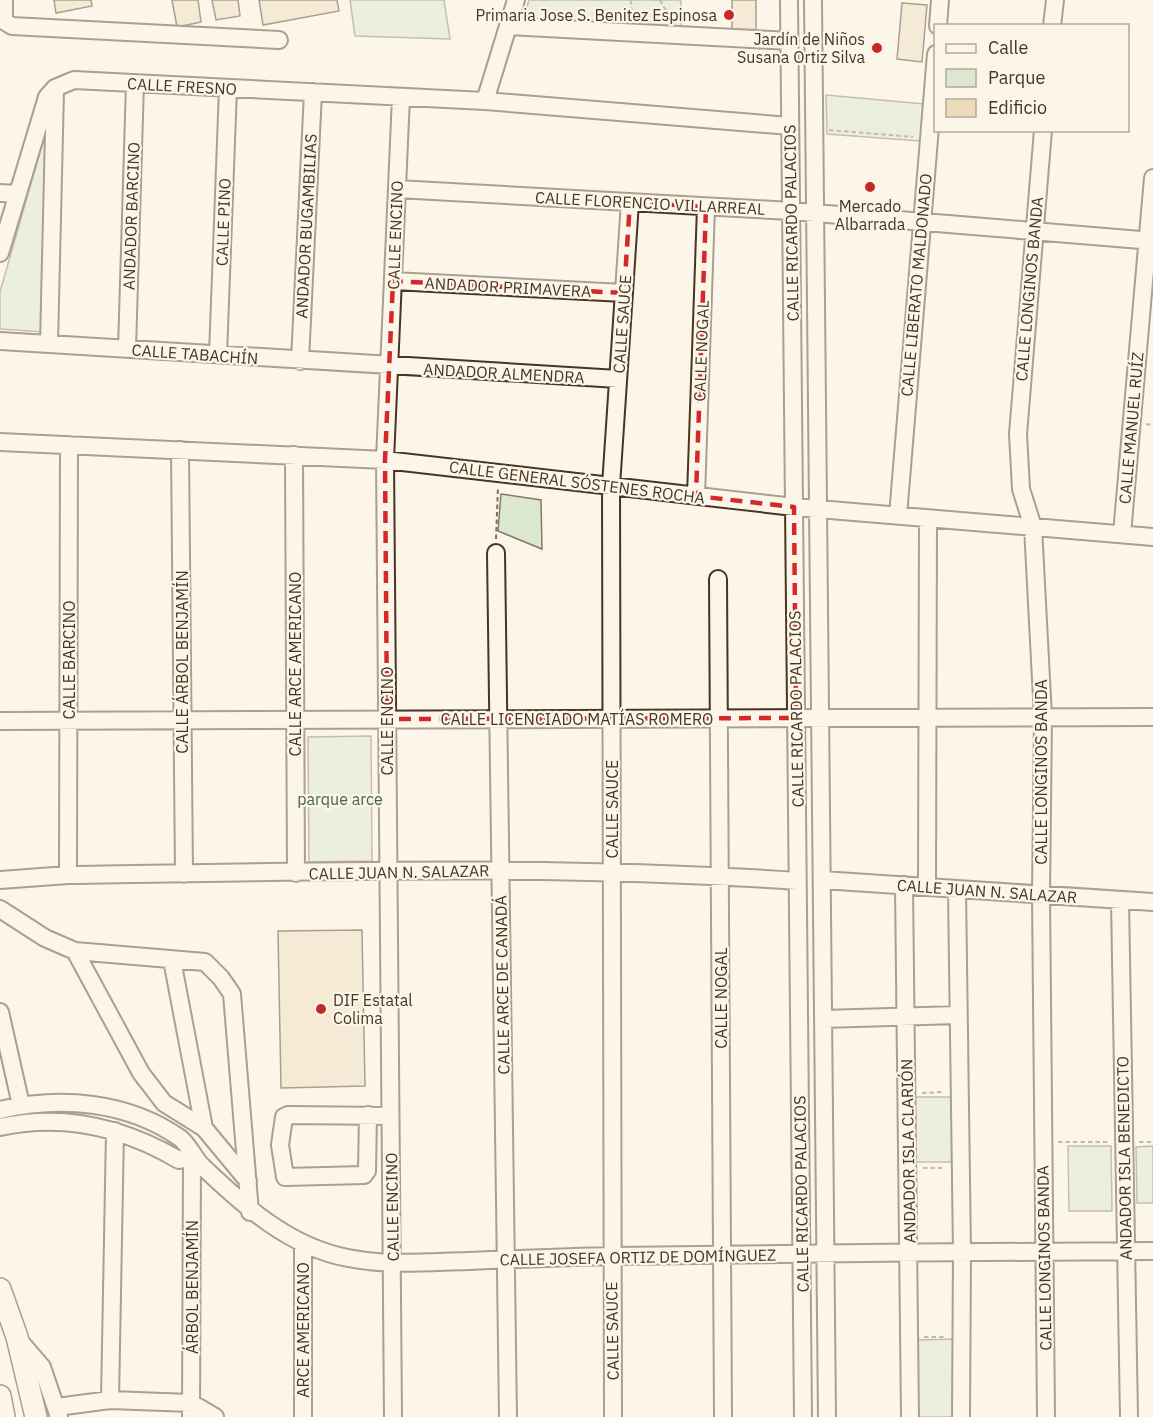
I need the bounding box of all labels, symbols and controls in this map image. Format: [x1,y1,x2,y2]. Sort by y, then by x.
place label: Primaria Jose S. Benitez Espinosa [475,5,717,25]
marker: Primaria Jose S. Benitez Espinosa [722,8,736,22]
legend [934,24,1129,132]
place label: Jardín de Niños Susana Ortiz Silva [737,29,865,67]
text: Calle [988,36,1028,59]
marker: Jardín de Niños Susana Ortiz Silva [870,41,884,55]
text: Parque [988,66,1046,89]
street label: CALLE FRESNO [127,73,237,99]
text: Edificio [988,96,1047,119]
street label: CALLE RICARDO PALACIOS [779,124,803,322]
street label: ANDADOR BUGAMBILIAS [291,133,321,319]
street label: ANDADOR BARCINO [118,142,144,290]
street label: CALLE LIBERATO MALDONADO [896,173,936,397]
street label: CALLE PINO [211,178,235,266]
street label: CALLE ENCINO [383,180,407,290]
marker: Mercado Albarrada [863,180,877,194]
street label: CALLE FLORENCIO VILLARREAL [534,187,766,219]
place label: Mercado Albarrada [835,196,906,234]
street label: CALLE LONGINOS BANDA [1011,196,1047,382]
street label: ANDADOR PRIMAVERA [424,273,592,301]
street label: CALLE SAUCE [609,274,635,374]
street label: CALLE NOGAL [689,300,713,402]
street label: CALLE TABACHÍN [131,339,259,368]
street label: CALLE MANUEL RUÍZ [1113,351,1148,505]
street label: ANDADOR ALMENDRA [423,359,585,387]
street label: CALLE GENERAL SÓSTENES ROCHA [448,455,706,508]
street label: CALLE ÁRBOL BENJAMÍN [171,570,192,754]
street label: CALLE ARCE AMERICANO [285,572,305,756]
street label: CALLE BARCINO [59,601,79,719]
street label: CALLE RICARDO PALACIOS [784,610,808,808]
street label: CALLE ENCINO [377,667,397,775]
street label: CALLE LONGINOS BANDA [1031,679,1051,865]
street label: CALLE LICENCIADO MATÍAS ROMERO [441,708,713,729]
street label: CALLE SAUCE [602,760,622,858]
park label: parque arce [297,789,383,809]
street label: CALLE JUAN N. SALAZAR [308,860,490,884]
street label: CALLE JUAN N. SALAZAR [896,875,1078,907]
street label: CALLE ARCE DE CANADÁ [489,895,514,1075]
street label: CALLE NOGAL [711,947,731,1049]
place label: DIF Estatal Colima [333,990,413,1028]
marker: DIF Estatal Colima [314,1002,328,1016]
street label: ANDADOR ISLA BENEDICTO [1112,1056,1136,1260]
street label: ANDADOR ISLA CLARIÓN [895,1059,920,1243]
street label: CALLE RICARDO PALACIOS [789,1095,813,1293]
street label: CALLE ENCINO [381,1152,403,1262]
street label: CALLE LONGINOS BANDA [1032,1165,1056,1351]
street label: ÁRBOL BENJAMÍN [181,1220,202,1354]
street label: CALLE JOSEFA ORTIZ DE DOMÍNGUEZ [500,1244,776,1269]
street label: ARCE AMERICANO [293,1262,313,1398]
street label: CALLE SAUCE [601,1281,623,1381]

